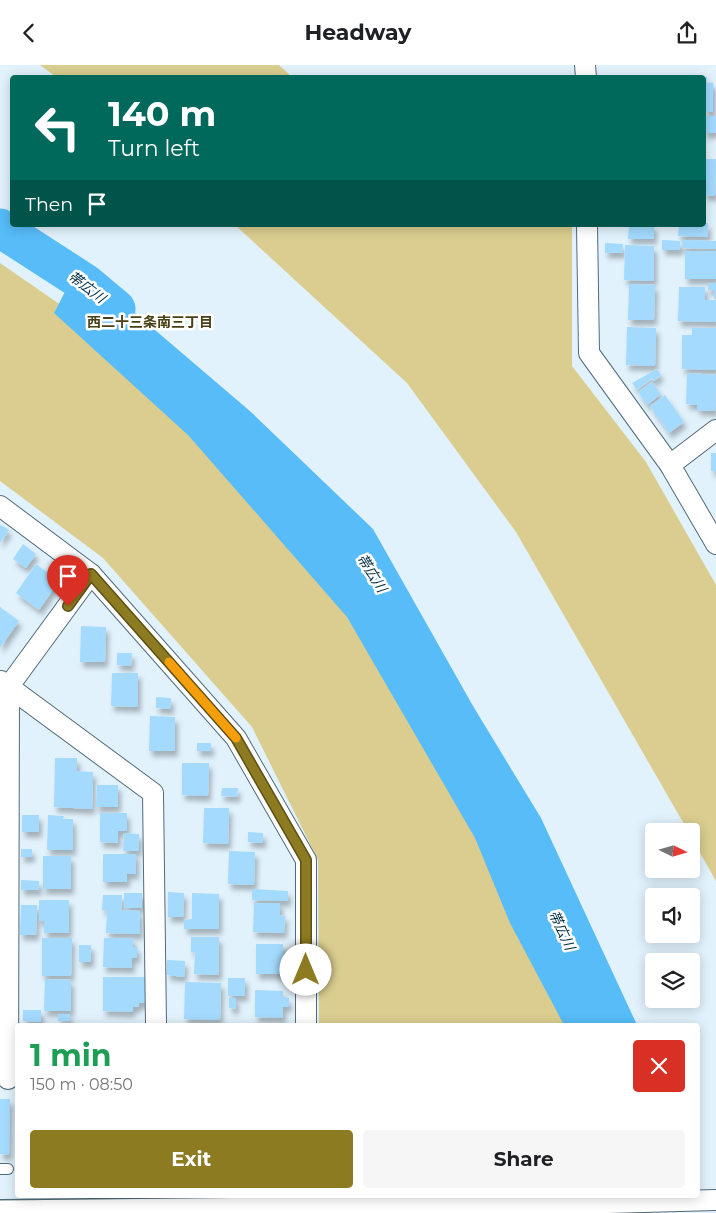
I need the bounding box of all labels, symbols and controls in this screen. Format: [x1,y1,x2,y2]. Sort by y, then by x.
icon: back [15,19,43,47]
text: Headway [305,19,411,46]
icon: share [673,19,701,47]
text: 140 m [108,92,216,135]
icon: left [25,95,90,160]
text: Turn left [108,135,200,162]
icon: arrive [83,190,111,218]
text: Then [25,193,73,216]
water label: 帯広川 [65,267,111,308]
district label: 西二十三条南三丁目 [87,313,213,331]
water label: 帯広川 [353,550,392,597]
pin [47,555,89,606]
icon: arrive [54,562,82,590]
north arrow [645,823,700,877]
map controls [645,823,700,1008]
button: sound [645,888,700,943]
water label: 帯広川 [545,907,580,955]
position arrow [279,943,331,995]
button: layers [645,953,700,1008]
text: 1 min [30,1037,111,1074]
button: close [633,1040,685,1092]
text: 150 m · 08:50 [30,1075,133,1094]
button: Exit [30,1130,353,1188]
button: Share [363,1130,685,1188]

